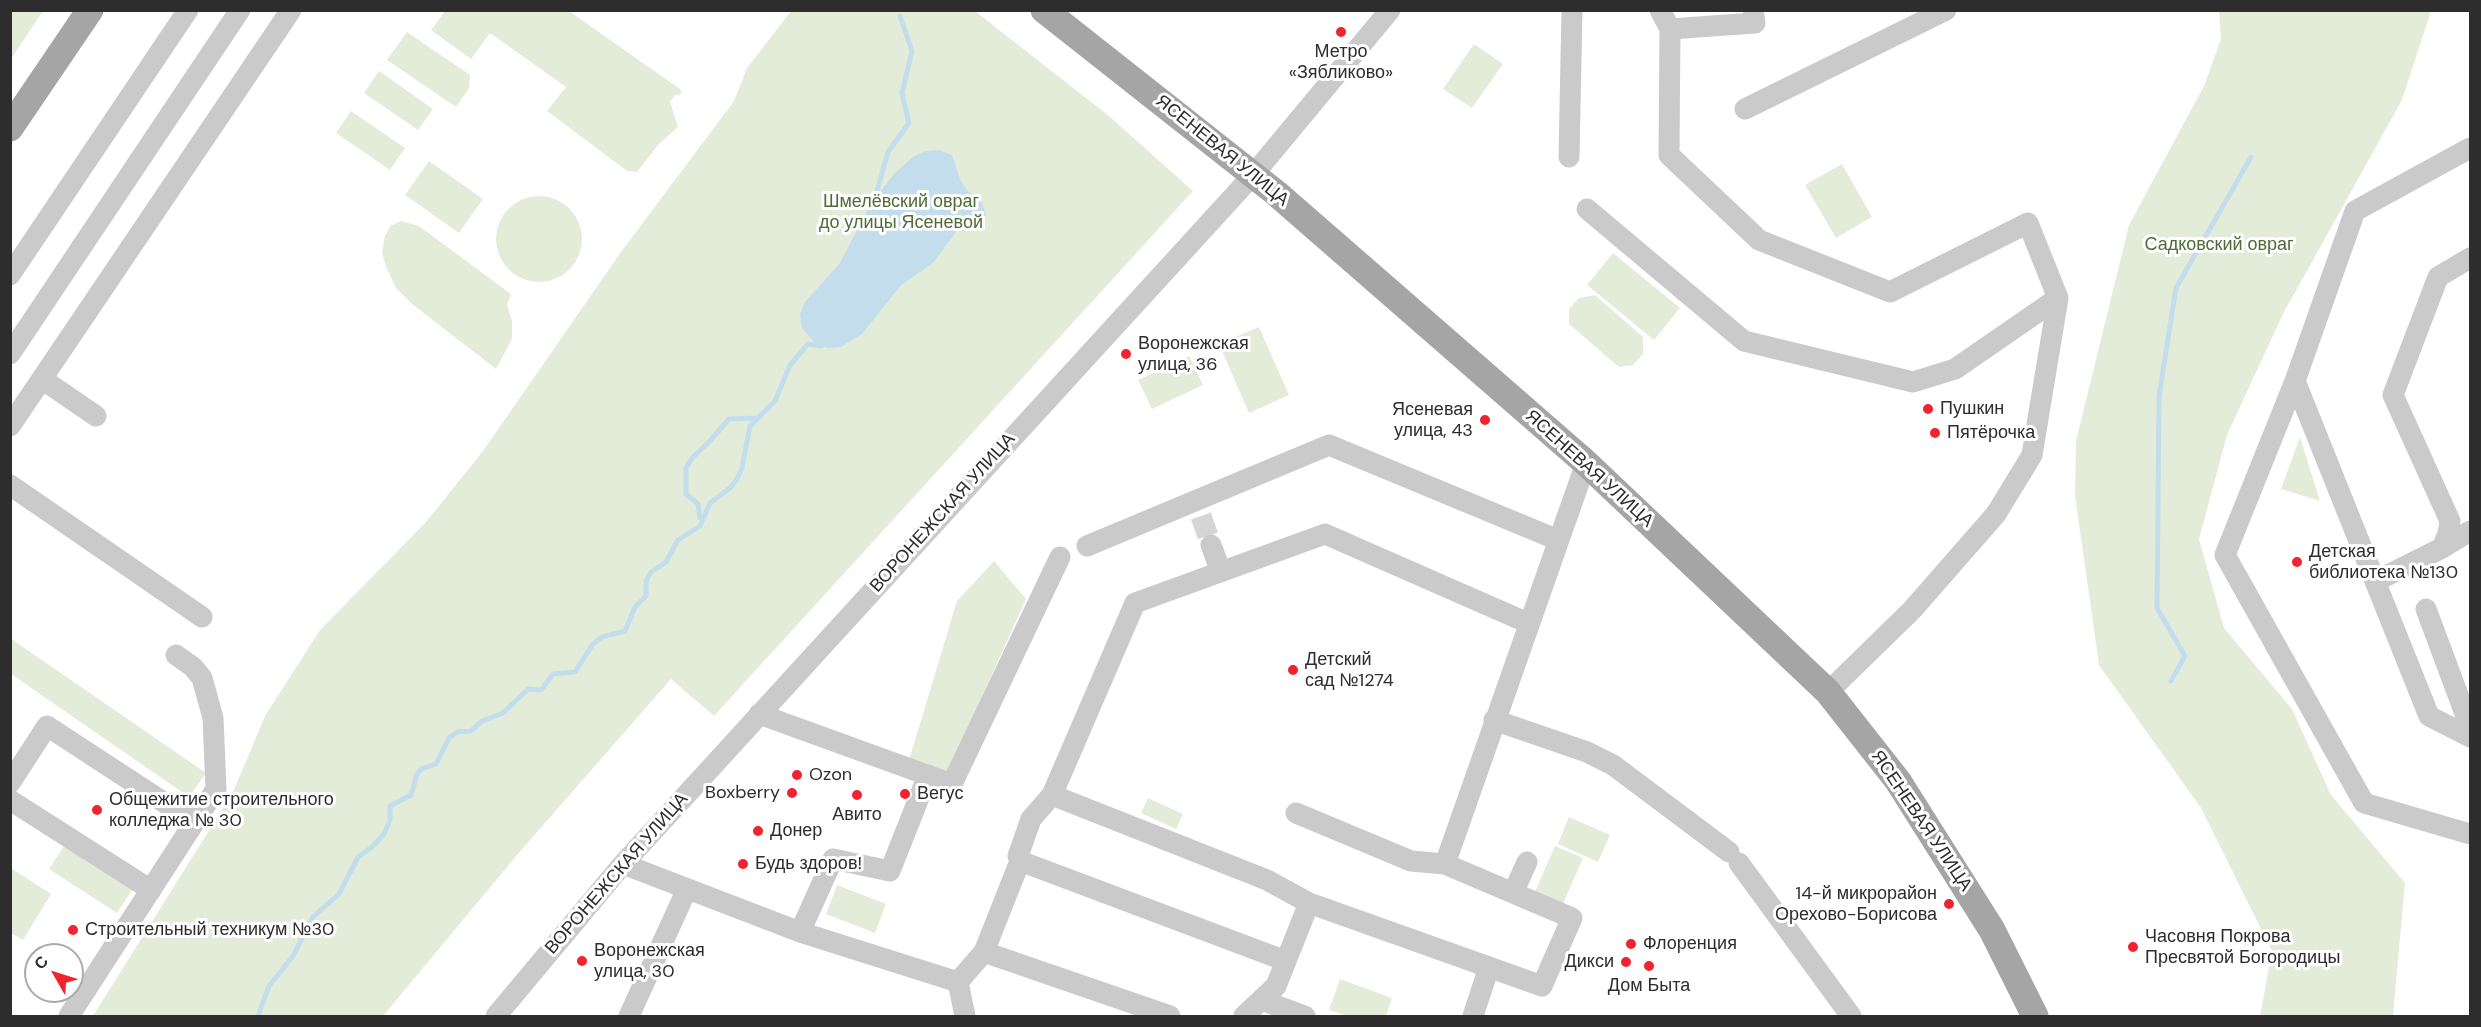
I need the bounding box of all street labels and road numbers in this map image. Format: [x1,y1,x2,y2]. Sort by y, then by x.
street label: ЯСЕНЕВАЯ УЛИЦА [1151,91,1293,211]
street label: ЯСЕНЕВАЯ УЛИЦА [1520,406,1658,532]
street label: ВОРОНЕЖСКАЯ УЛИЦА [866,429,1020,597]
street label: ЯСЕНЕВАЯ УЛИЦА [1866,747,1976,895]
street label: ВОРОНЕЖСКАЯ УЛИЦА [541,789,693,959]

